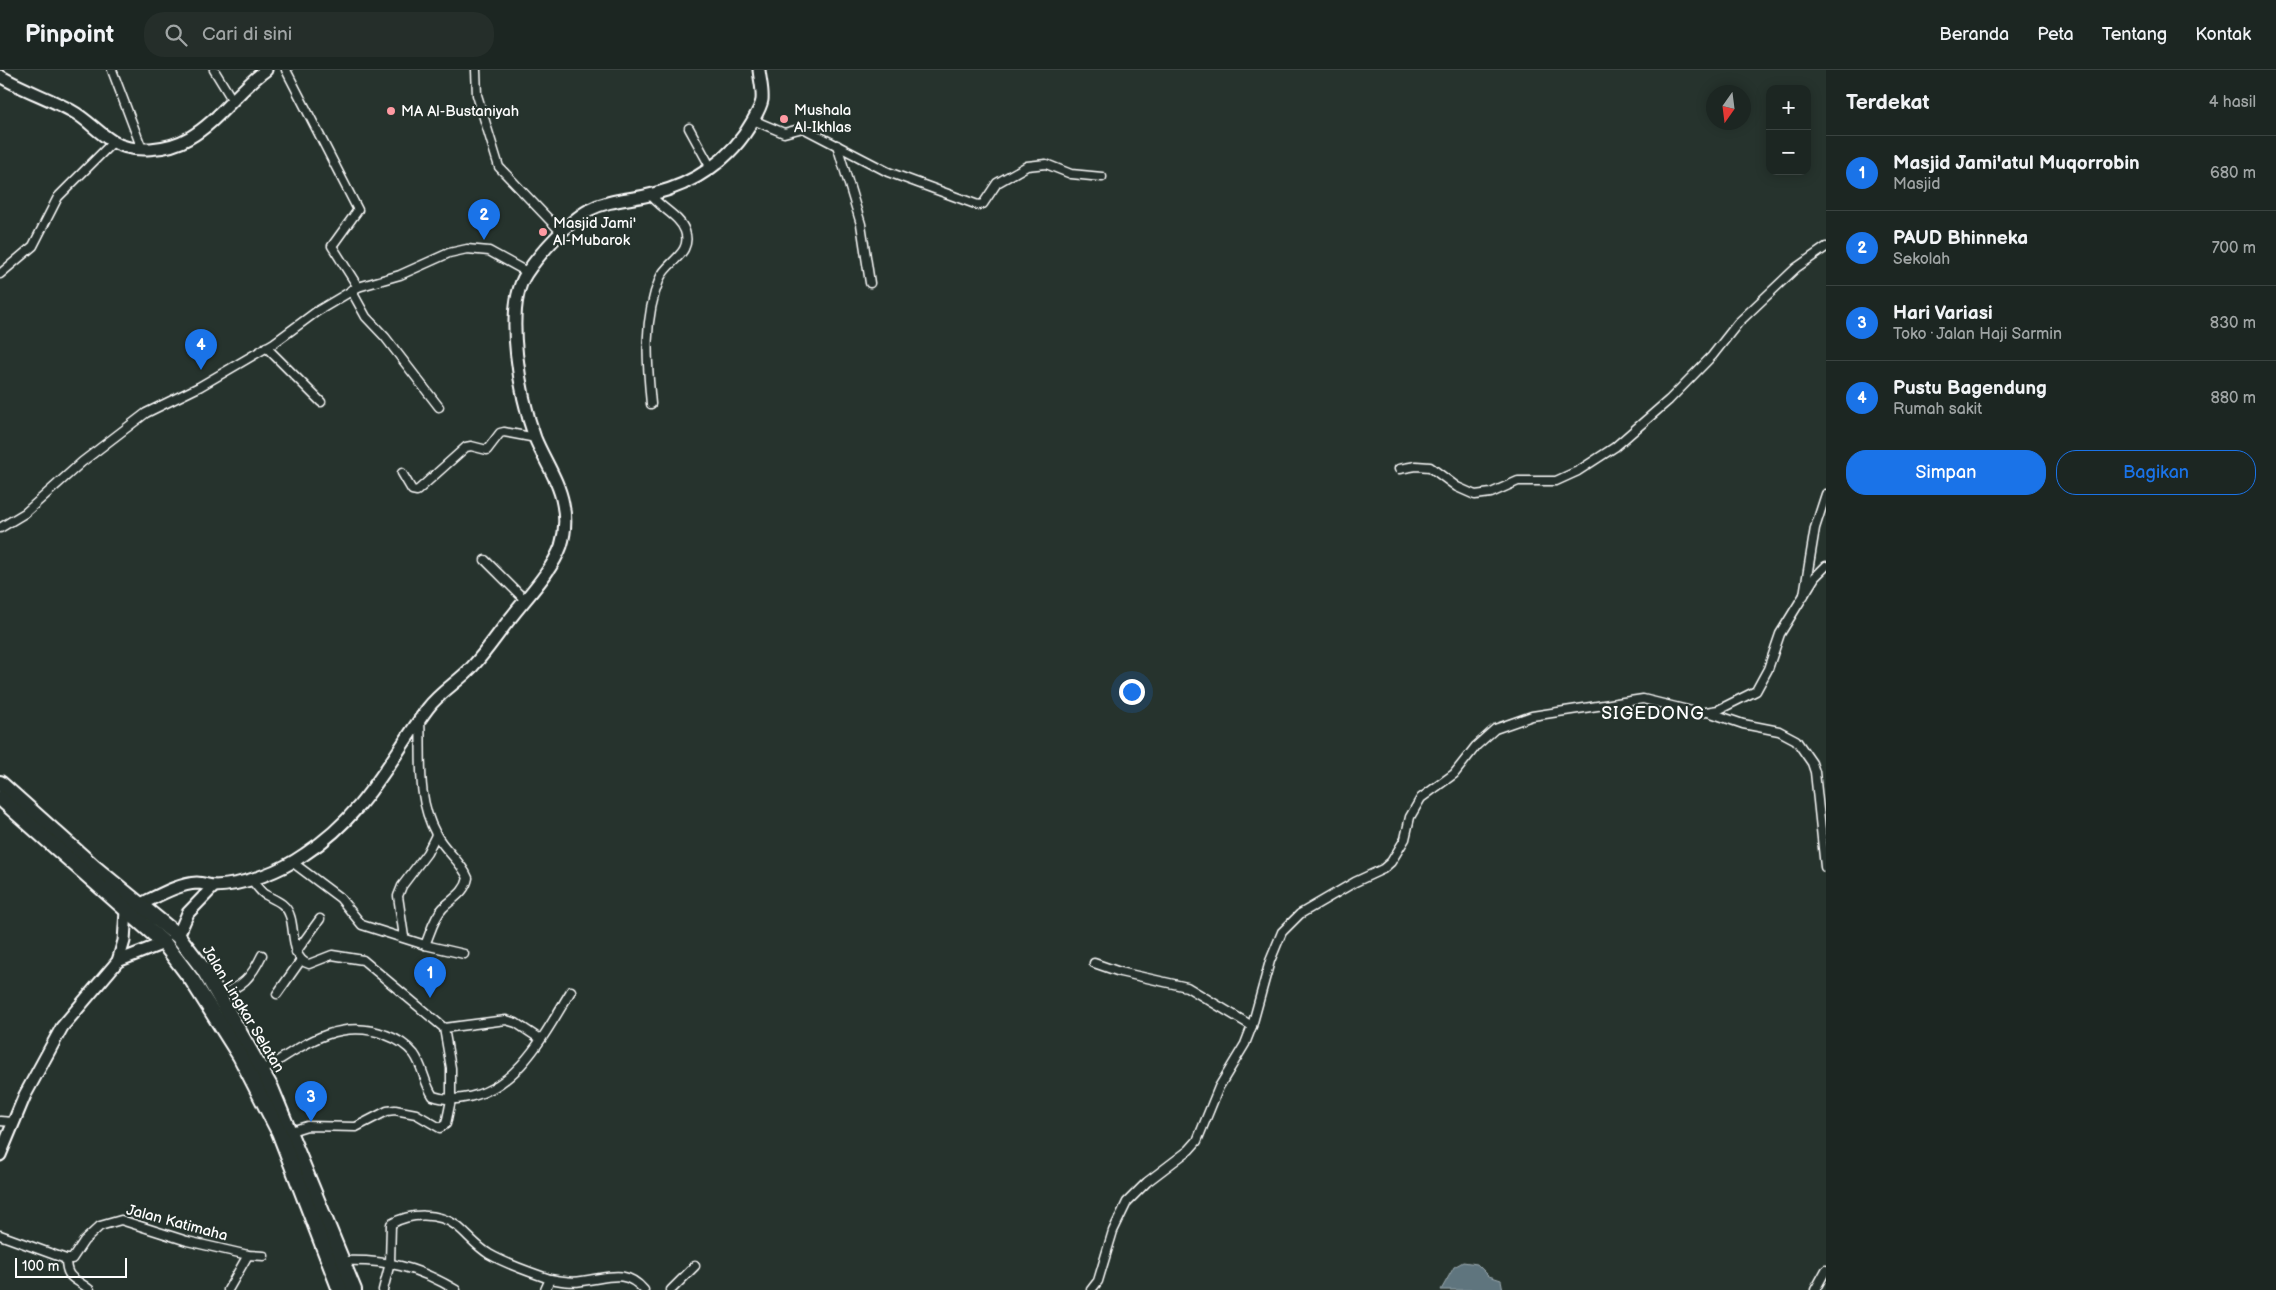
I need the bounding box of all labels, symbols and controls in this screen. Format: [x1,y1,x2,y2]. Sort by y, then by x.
search box [144,12,494,57]
text: Pinpoint [25,20,114,49]
icon: search [162,21,190,49]
text: Cari di sini [202,23,292,46]
text: Beranda [1939,24,2009,45]
text: Peta [2037,24,2074,45]
text: Tentang [2102,24,2167,45]
text: Kontak [2195,24,2251,45]
north arrow [1706,85,1751,130]
map controls [1766,85,1811,175]
button: + [1766,85,1811,130]
text: Terdekat [1846,90,1930,115]
text: 4 hasil [2209,93,2256,112]
place label: Mushala Al-Ikhlas [794,101,852,137]
place label: MA Al-Bustaniyah [401,102,519,121]
marker: MA Al-Bustaniyah [385,105,397,117]
marker: Mushala Al-Ikhlas [778,113,790,125]
button: − [1766,130,1811,175]
text: Masjid Jami'atul Muqorrobin [1893,152,2140,175]
text: 1 [1859,164,1865,183]
text: 680 m [2210,164,2256,183]
text: Masjid [1893,175,1941,194]
pin: 2 [468,199,500,240]
place label: Masjid Jami' Al-Mubarok [553,214,636,250]
marker: Masjid Jami' Al-Mubarok [537,226,549,238]
text: PAUD Bhinneka [1893,227,2028,250]
text: 2 [1857,239,1867,258]
text: 700 m [2212,239,2256,258]
text: Sekolah [1893,250,1950,269]
text: Hari Variasi [1893,302,1993,325]
text: 3 [1857,314,1867,333]
text: 830 m [2210,314,2256,333]
text: Toko · Jalan Haji Sarmin [1893,325,2062,344]
pin: 4 [185,329,217,370]
text: Pustu Bagendung [1893,377,2047,400]
text: 4 [1857,389,1867,408]
text: 880 m [2210,389,2256,408]
text: Rumah sakit [1893,400,1982,419]
button: Simpan [1846,450,2046,495]
button: Bagikan [2056,450,2256,495]
your location [1119,679,1145,705]
district label: SIGEDONG [1601,703,1705,724]
street label: Jalan Lingkar Selatan [197,942,289,1076]
pin: 1 [414,957,446,998]
pin: 3 [295,1081,327,1122]
street label: Jalan Katimaha [124,1200,230,1246]
scale bar [15,1255,128,1278]
text: 100 m [22,1258,59,1275]

